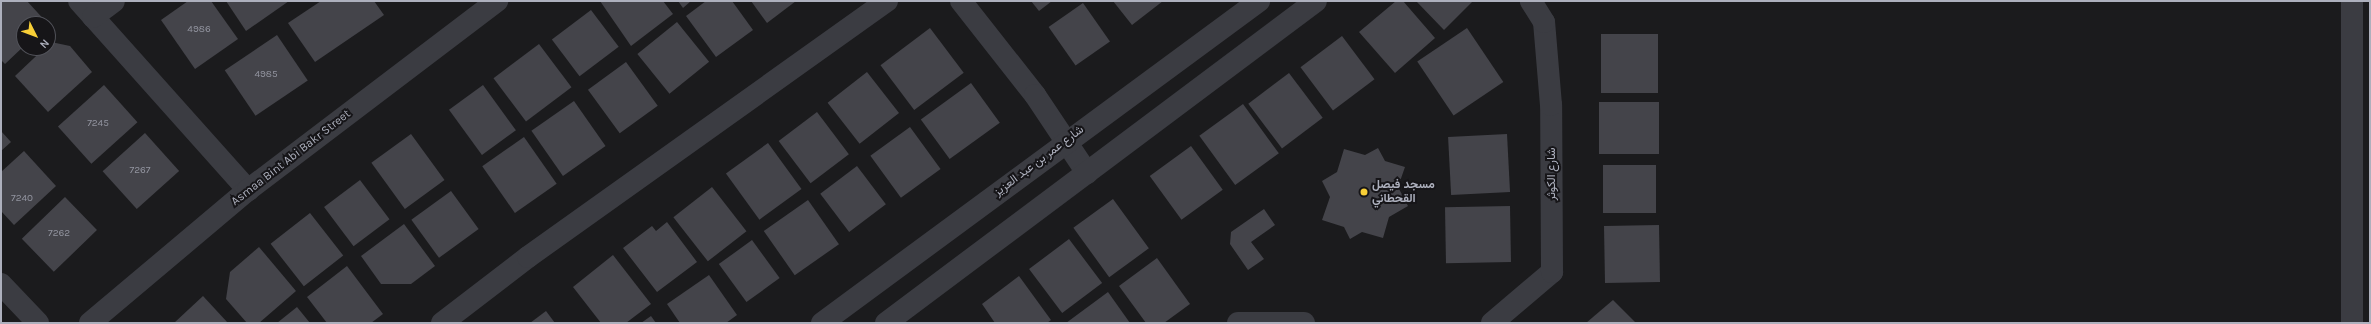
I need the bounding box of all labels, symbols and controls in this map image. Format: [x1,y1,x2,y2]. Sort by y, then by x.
north arrow [16,16,56,56]
house number: 4986 [187,24,211,36]
text: N [37,36,52,51]
house number: 4985 [254,69,278,81]
street label: Asmaa Bint Abi Bakr Street [228,107,354,209]
house number: 7245 [87,118,109,130]
street label: شارع عمر بن عبد العزيز [991,123,1087,199]
street label: شارع الكوثر [1545,147,1559,201]
house number: 7267 [130,165,150,177]
place label: مسجد فيصل القحطاني [1372,178,1435,206]
marker: مسجد فيصل القحطاني [1359,187,1369,197]
house number: 7240 [11,193,33,205]
house number: 7262 [48,228,70,240]

